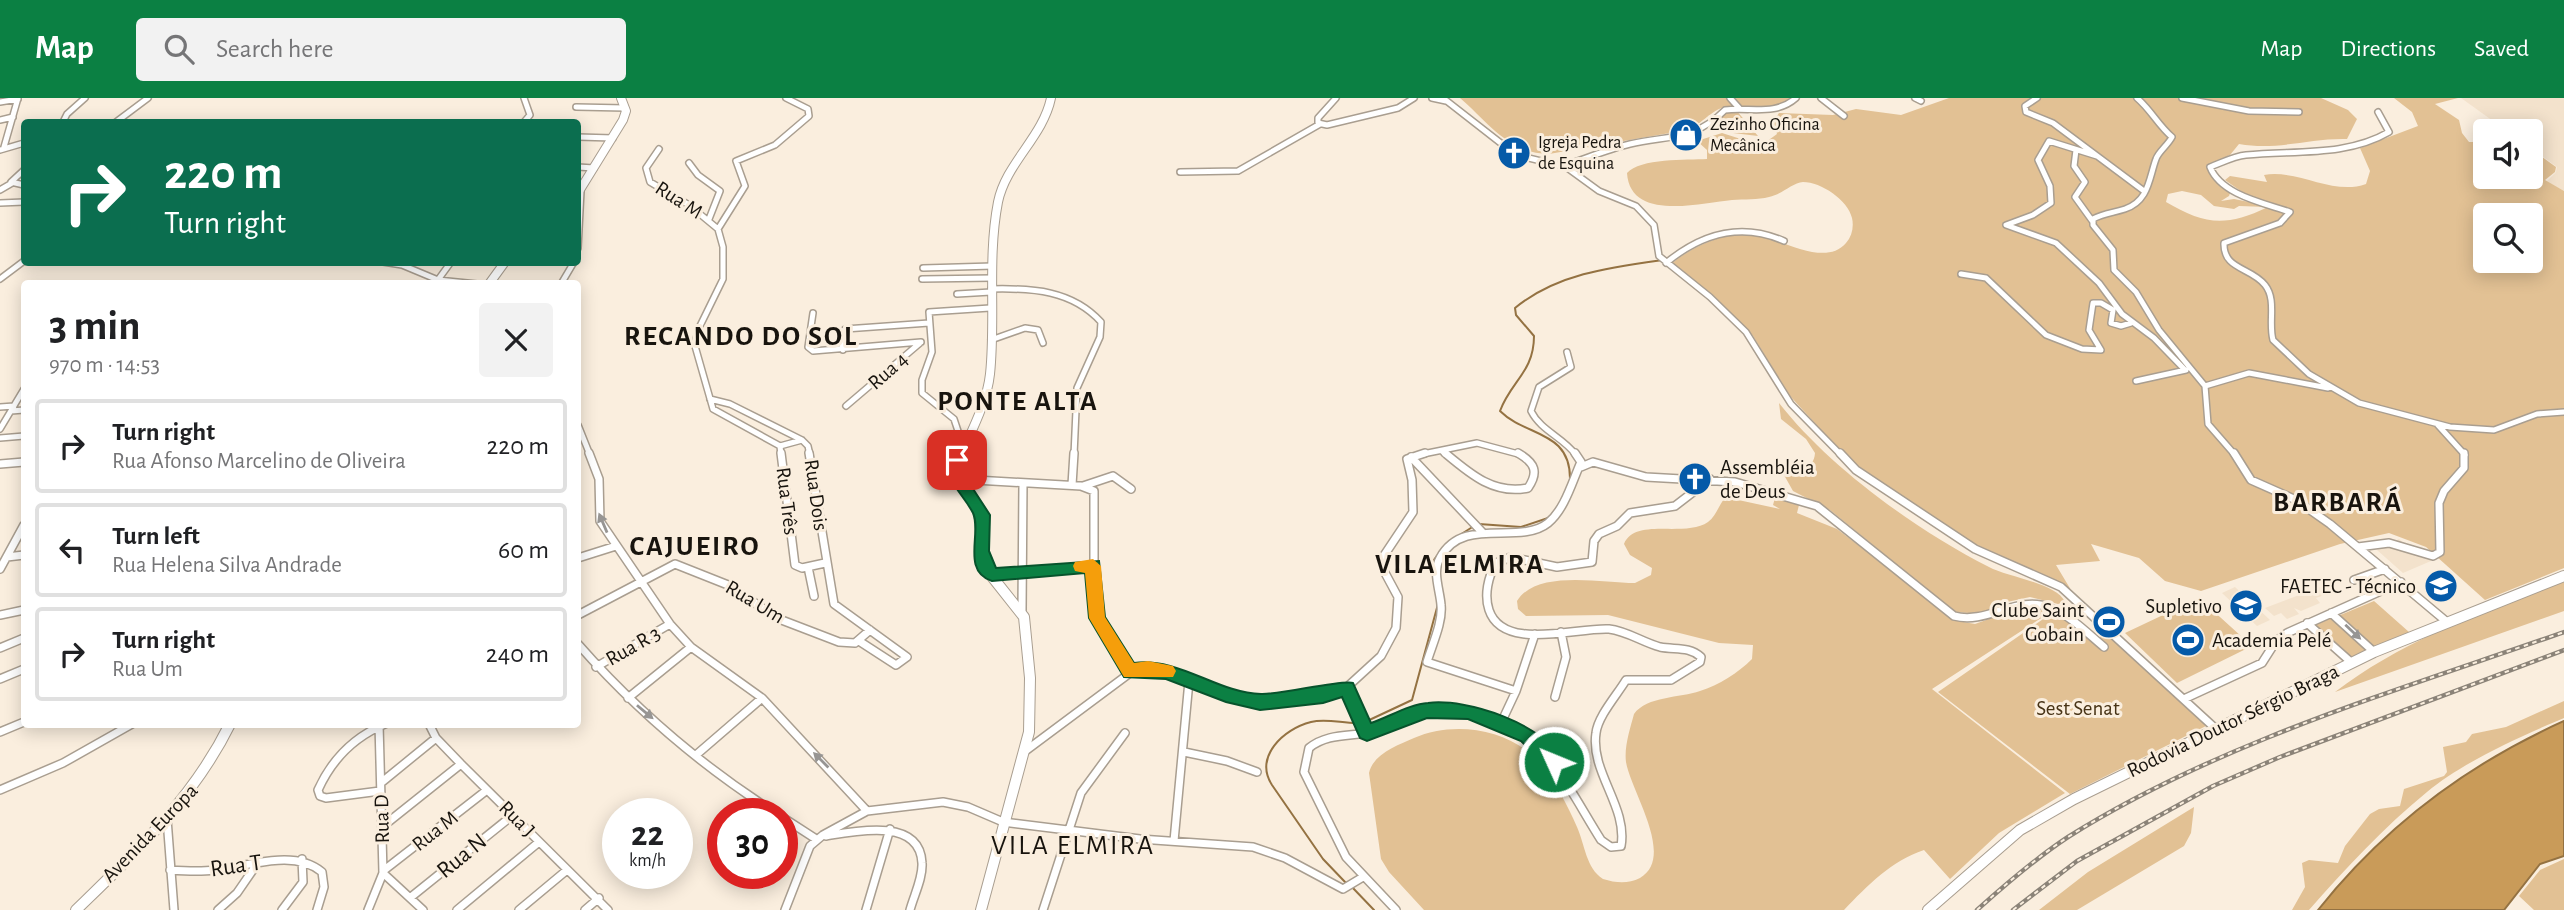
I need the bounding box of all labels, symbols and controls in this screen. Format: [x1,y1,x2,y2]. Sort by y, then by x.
search box [136,18,626,81]
icon: search [160,30,198,68]
text: Map [35,32,94,65]
text: Search here [216,36,334,62]
text: Map [2260,37,2302,61]
text: Directions [2340,37,2436,61]
text: Saved [2474,37,2529,61]
shop icon: Zezinho Oficina Mecânica [1667,116,1705,154]
place label: Zezinho Oficina Mecânica [1710,116,1820,155]
map controls [2473,119,2543,273]
button: sound [2473,119,2543,189]
church icon: Igreja Pedra de Esquina [1495,134,1533,172]
place label: Igreja Pedra de Esquina [1538,134,1621,173]
icon: right [49,147,140,238]
text: 220 m [164,149,283,198]
street label: Rua M [652,177,706,223]
button: search [2473,203,2543,273]
text: Turn right [164,207,286,239]
button: close [479,303,553,377]
text: 3 min [49,305,141,347]
district label: RECANDO DO SOL [624,323,858,351]
street label: Rua 4 [864,348,912,394]
text: 970 m · 14:53 [49,354,160,377]
district label: PONTE ALTA [937,388,1099,416]
text: Turn right [112,419,215,445]
icon: right [53,427,91,465]
pin [927,430,987,490]
text: 220 m [487,433,549,459]
icon: arrive [938,441,976,479]
text: Rua Afonso Marcelino de Oliveira [112,450,406,473]
place label: Assembléia de Deus [1720,457,1815,502]
street label: Rua Dois [801,458,831,532]
church icon: Assembléia de Deus [1676,460,1714,498]
street label: Rua Três [772,466,802,536]
district label: BARBARÁ [2273,486,2403,517]
one-way arrow [597,513,609,533]
text: Turn left [112,523,200,549]
icon: left [53,531,91,569]
district label: CAJUEIRO [630,533,760,561]
text: 60 m [498,537,549,563]
district label: VILA ELMIRA [1375,551,1545,579]
text: Rua Helena Silva Andrade [112,554,342,577]
school or university icon: FAETEC - Técnico [2422,567,2460,605]
street label: Rua Um [722,576,788,628]
place label: FAETEC - Técnico [2280,576,2416,597]
school or university icon: Supletivo [2227,587,2265,625]
place label: Supletivo [2145,596,2222,617]
place label: Clube Saint Gobain [1991,600,2084,645]
sports icon: Clube Saint Gobain [2090,603,2128,641]
sports icon: Academia Pelé [2169,621,2207,659]
street label: Rua R 3 [602,622,664,670]
one-way arrow [2344,624,2361,640]
text: Turn right [112,627,215,653]
place label: Academia Pelé [2212,630,2332,651]
icon: right [53,635,91,673]
text: 240 m [486,641,549,667]
text: Rua Um [112,658,183,681]
street label: Rodovia Doutor Sérgio Braga [2124,660,2342,781]
park label: Sest Senat [2036,698,2120,719]
one-way arrow [637,704,654,719]
position arrow [1517,725,1591,799]
one-way arrow [813,751,830,768]
street label: Avenida Europa [98,780,202,886]
street label: Rua D [371,794,393,844]
street label: Rua J [495,797,539,841]
speed limit sign: 30 [707,798,798,889]
street label: Rua M [408,807,462,855]
text: 22 [631,817,664,852]
street label: Rua N [432,829,492,883]
district label: VILA ELMIRA [991,832,1155,860]
street label: Rua T [209,850,264,881]
text: km/h [629,852,666,870]

